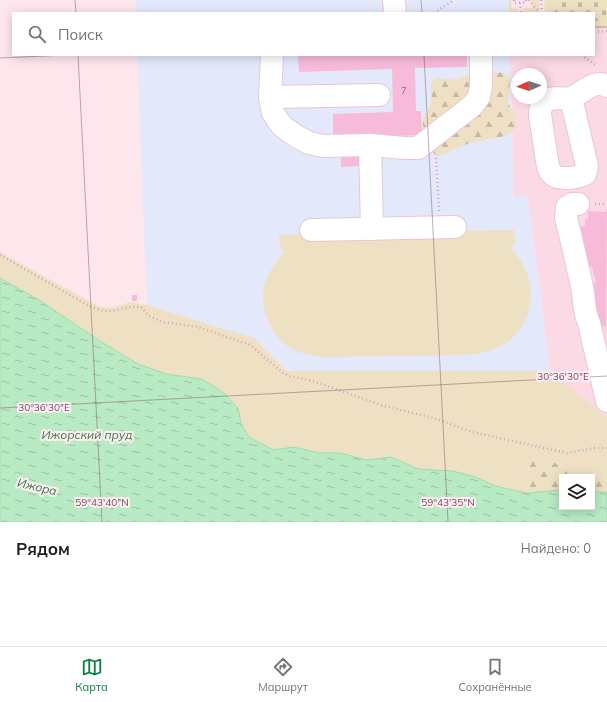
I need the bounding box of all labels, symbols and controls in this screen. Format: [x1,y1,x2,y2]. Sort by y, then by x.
search box [12,12,595,56]
icon: search [26,23,48,45]
text: Поиск [58,25,103,44]
north arrow [511,68,547,104]
house number: 7 [401,85,407,96]
text: 30°36'30"E [537,370,589,383]
text: 30°36'30"E [18,401,70,414]
water label: Ижорский пруд [42,427,132,442]
map controls [559,474,595,510]
button: layers [559,474,595,510]
water label: Ижора [16,475,58,498]
text: 59°43'40"N [75,496,129,509]
text: 59°43'35"N [421,496,475,509]
text: Рядом [16,538,70,559]
text: Найдено: 0 [521,540,591,556]
tab: Карта [75,656,108,694]
tab: Маршрут [258,656,308,694]
tab: Сохранённые [458,656,532,694]

